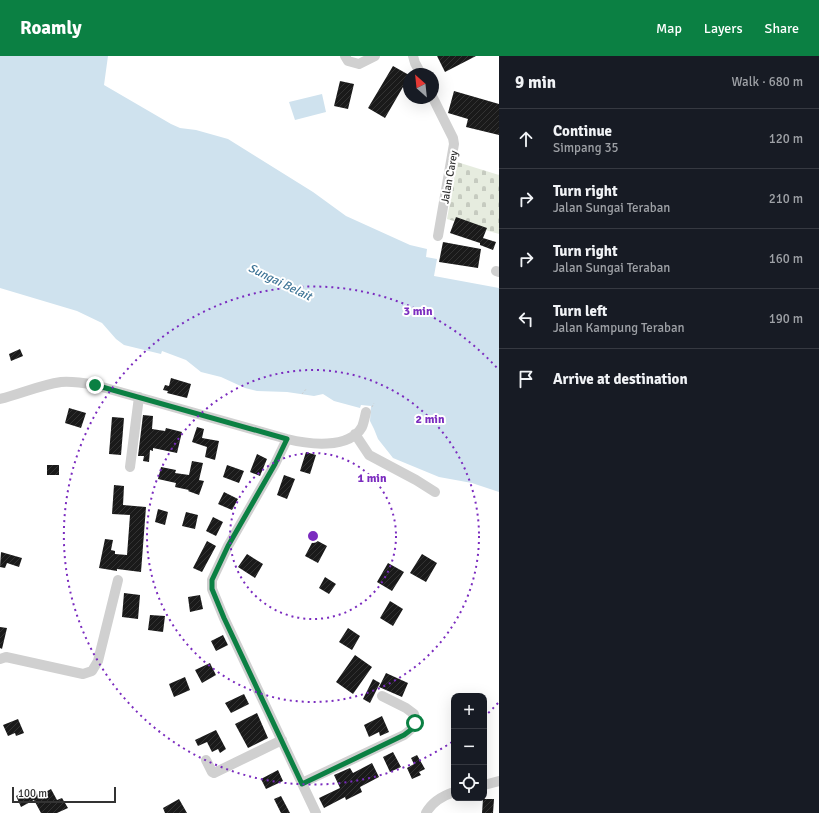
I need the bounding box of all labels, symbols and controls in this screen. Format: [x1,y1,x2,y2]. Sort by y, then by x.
text: Roamly [20,16,82,40]
text: Map [656,20,682,37]
text: Layers [704,20,743,37]
text: Share [765,20,799,37]
north arrow [403,68,439,104]
text: 9 min [515,72,556,93]
text: Walk · 680 m [732,74,803,90]
text: Continue [553,122,612,140]
icon: ahead [515,128,537,150]
text: 120 m [769,131,803,147]
text: Simpang 35 [553,140,618,156]
street label: Jalan Carey [438,149,461,205]
text: Turn right [553,182,618,200]
icon: right [515,188,537,210]
text: 210 m [769,191,803,207]
text: Jalan Sungai Teraban [553,200,670,216]
text: Turn right [553,242,618,260]
icon: right [515,248,537,270]
text: 160 m [769,251,803,267]
text: Jalan Sungai Teraban [553,260,670,276]
water label: Sungai Belait [246,261,315,305]
text: Turn left [553,302,607,320]
text: 3 min [404,304,433,319]
icon: left [515,308,537,330]
text: 190 m [769,311,803,327]
text: Jalan Kampung Teraban [553,320,685,336]
icon: arrive [515,368,537,390]
text: Arrive at destination [553,370,688,388]
route end [86,376,104,394]
text: 2 min [416,412,445,427]
text: 1 min [358,471,387,486]
centre of rings [306,529,320,543]
map controls [451,693,487,801]
button: + [451,693,487,729]
route start [406,714,424,732]
button: − [451,729,487,765]
button: locate [451,765,487,801]
scale bar [12,785,116,804]
text: 100 m [18,787,47,800]

